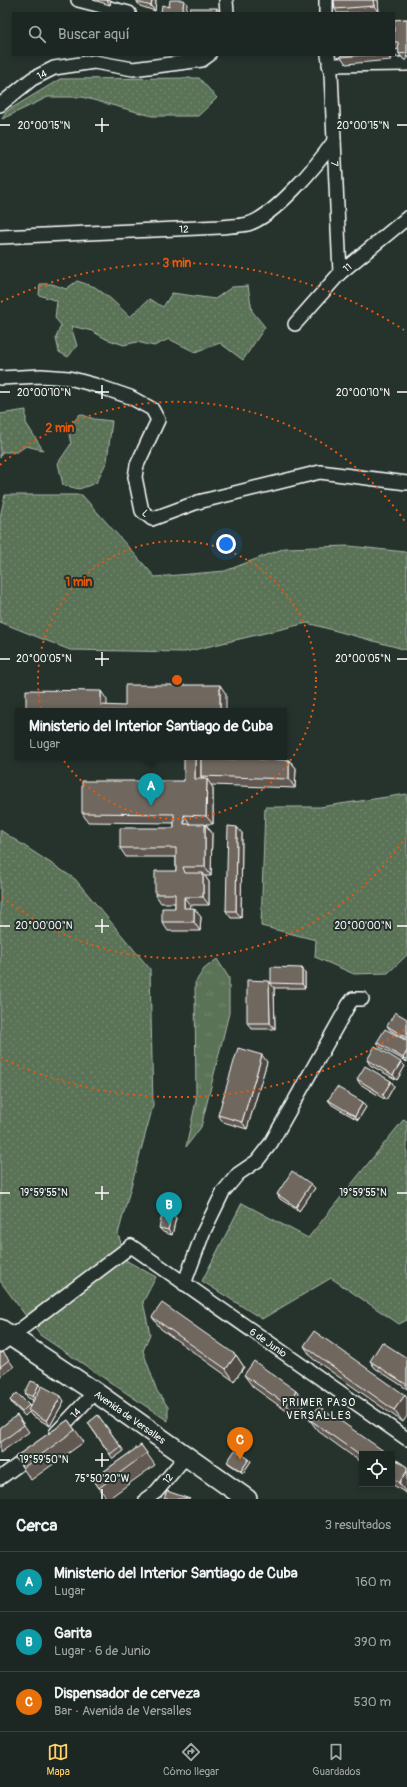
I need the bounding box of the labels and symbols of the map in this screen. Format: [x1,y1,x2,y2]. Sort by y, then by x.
street label: 14 [35,67,49,83]
text: 20°00'15"N [18,120,71,132]
text: 20°00'15"N [337,120,390,132]
street label: 7 [328,161,340,167]
street label: 12 [179,223,189,236]
text: 3 min [163,256,192,271]
street label: 11 [341,261,354,275]
text: 20°00'10"N [17,387,71,399]
text: 20°00'10"N [336,387,390,399]
text: 2 min [46,421,75,436]
street label: L [139,507,152,520]
your location [216,534,236,554]
text: 1 min [66,575,93,590]
text: 20°00'05"N [16,653,72,665]
text: 20°00'05"N [335,653,391,665]
centre of rings [170,673,184,687]
pin: A [138,773,164,806]
text: 20°00'00"N [16,920,73,932]
text: 20°00'00"N [335,920,392,932]
text: 19°59'55"N [20,1187,68,1199]
text: 19°59'55"N [339,1187,387,1199]
pin: B [156,1192,182,1225]
street label: 6 de Junio [247,1326,289,1361]
street label: Avenida de Versalles [92,1388,168,1447]
district label: PRIMER PASO VERSALLES [282,1396,356,1422]
street label: 14 [68,1406,84,1421]
pin: C [227,1427,253,1460]
text: 19°59'50"N [19,1454,69,1466]
street label: 12 [161,1471,176,1487]
text: 75°50'20"W [75,1473,130,1485]

